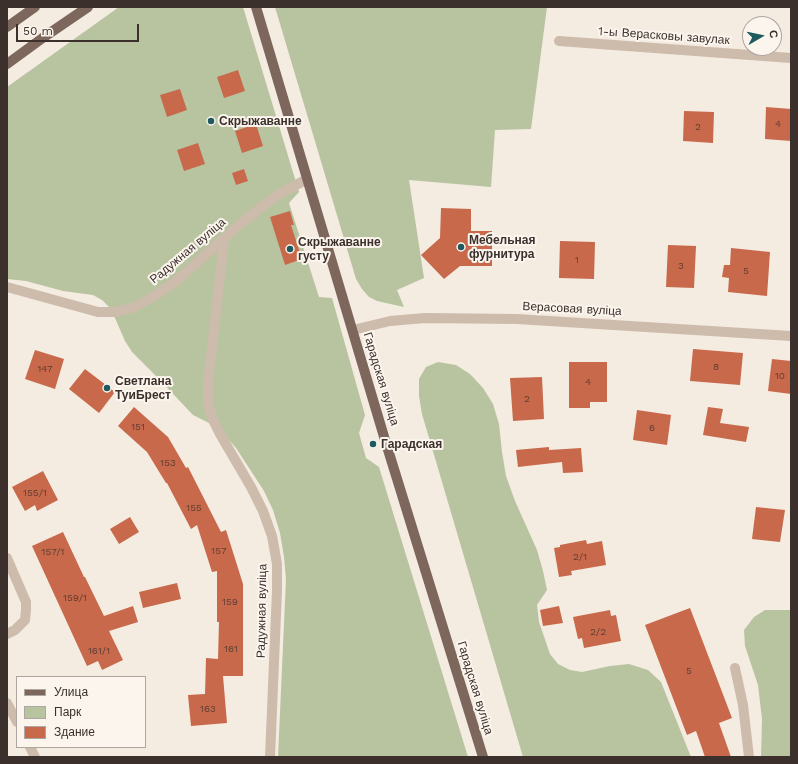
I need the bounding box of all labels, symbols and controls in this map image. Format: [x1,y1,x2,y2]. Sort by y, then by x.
scale bar [18,16,141,42]
north arrow [742,16,782,56]
text: 50 m [23,24,53,38]
street label: 1-ы Верасковы завулак [598,24,730,48]
text: С [766,29,780,39]
place label: Скрыжаванне [219,114,302,128]
marker: Скрыжаванне [206,116,216,126]
house number: 4 [775,118,781,130]
house number: 2 [695,121,701,133]
street label: Радужная вуліца [147,215,229,287]
place label: Мебельная фурнитура [469,233,536,261]
place label: Скрыжаванне густу [298,235,381,263]
marker: Мебельная фурнитура [456,242,466,252]
marker: Скрыжаванне густу [285,244,295,254]
house number: 1 [575,254,579,266]
house number: 3 [678,260,684,272]
house number: 5 [743,265,749,277]
street label: Верасовая вуліца [522,299,622,319]
street label: Гарадская вуліца [360,331,402,427]
house number: 8 [713,361,719,373]
house number: 147 [37,363,53,375]
house number: 10 [775,370,785,382]
place label: Светлана ТуиБрест [115,374,171,402]
house number: 4 [585,376,591,388]
marker: Светлана ТуиБрест [102,383,112,393]
house number: 2 [524,393,530,405]
house number: 151 [131,421,145,433]
house number: 6 [649,422,655,434]
place label: Гарадская [381,437,442,451]
marker: Гарадская [368,439,378,449]
house number: 153 [160,457,176,469]
house number: 155/1 [23,487,47,499]
house number: 155 [186,502,202,514]
house number: 157 [211,545,227,557]
house number: 157/1 [41,546,65,558]
house number: 2/1 [573,551,587,563]
street label: Радужная вуліца [254,564,270,658]
house number: 159/1 [63,592,87,604]
house number: 159 [222,596,238,608]
house number: 2/2 [590,626,606,638]
street label: Гарадская вуліца [454,640,496,736]
house number: 161 [224,643,238,655]
house number: 161/1 [88,645,110,657]
house number: 5 [686,665,692,677]
legend [16,676,146,748]
text: Улица [54,685,88,699]
house number: 163 [200,703,216,715]
text: Парк [54,705,81,719]
text: Здание [54,725,95,739]

